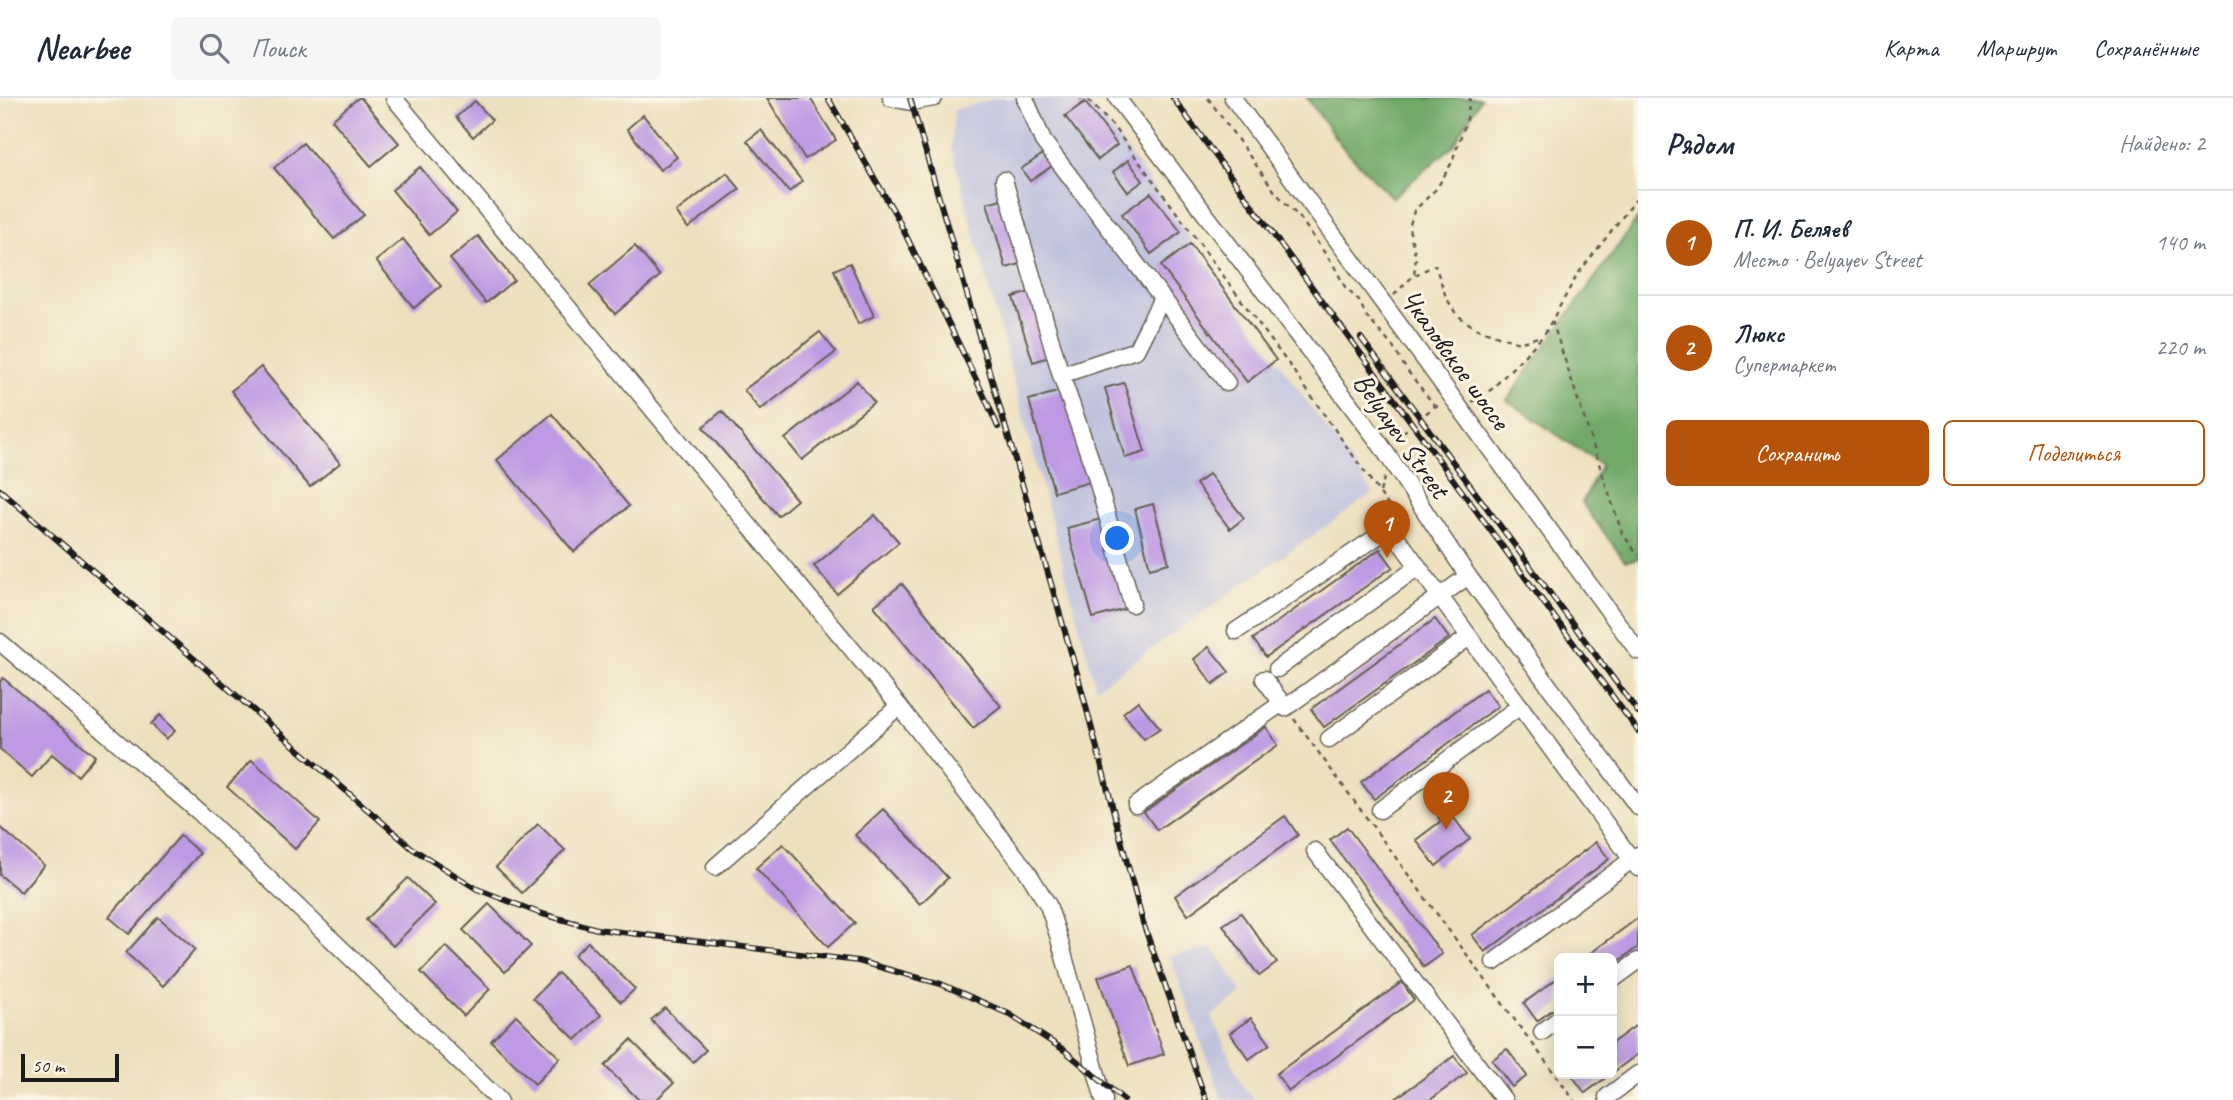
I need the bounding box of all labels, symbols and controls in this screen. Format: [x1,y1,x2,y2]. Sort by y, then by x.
search box [171,17,661,80]
text: Nearbee [35,27,129,69]
icon: search [195,29,233,67]
text: Поиск [251,32,306,65]
text: Карта [1884,33,1939,63]
text: Маршрут [1977,33,2056,63]
text: Сохранённые [2094,33,2198,63]
text: Рядом [1666,125,1733,163]
text: Найдено: 2 [2119,129,2205,158]
text: П. И. Беляев [1733,212,1848,245]
text: 1 [1684,228,1694,257]
text: 140 m [2156,228,2205,257]
text: Место · Belyayev Street [1733,245,1922,274]
street label: Чкаловское шоссе [1393,282,1519,438]
text: Люкс [1733,317,1784,350]
text: 2 [1684,333,1694,362]
text: 220 m [2156,333,2205,362]
text: Супермаркет [1733,350,1836,379]
street label: Belyayev Street [1346,366,1459,507]
button: Сохранить [1666,420,1929,486]
button: Поделиться [1943,420,2205,486]
pin: 1 [1364,500,1410,558]
your location [1100,521,1134,555]
pin: 2 [1423,772,1469,830]
map controls [1554,953,1617,1079]
button: + [1554,953,1617,1016]
button: − [1554,1016,1617,1079]
scale bar [21,1051,119,1083]
text: 50 m [32,1054,64,1078]

